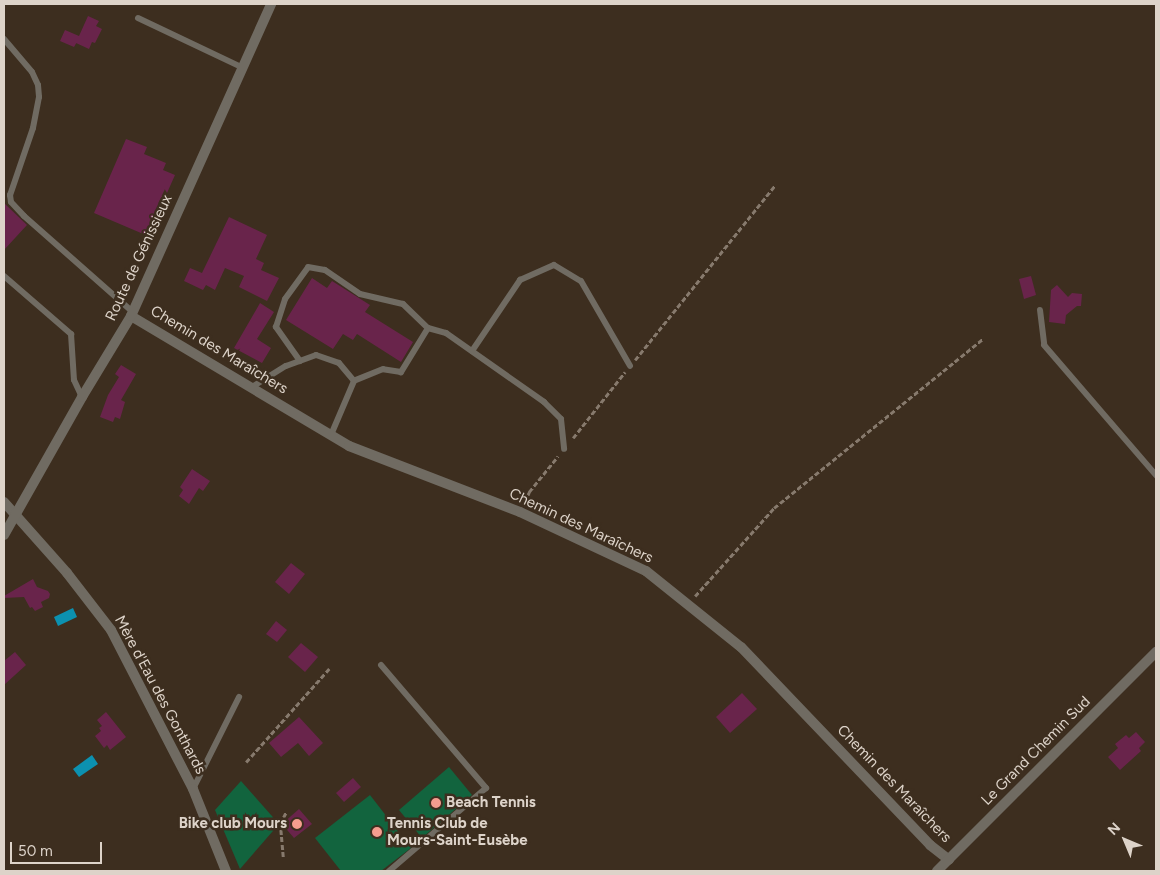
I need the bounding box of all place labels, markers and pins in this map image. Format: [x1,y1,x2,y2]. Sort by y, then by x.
place label: Beach Tennis [446,794,536,812]
marker: Beach Tennis [430,797,442,809]
place label: Tennis Club de Mours-Saint-Eusèbe [387,814,528,849]
place label: Bike club Mours [179,815,287,833]
marker: Bike club Mours [291,818,303,830]
marker: Tennis Club de Mours-Saint-Eusèbe [371,826,383,838]

